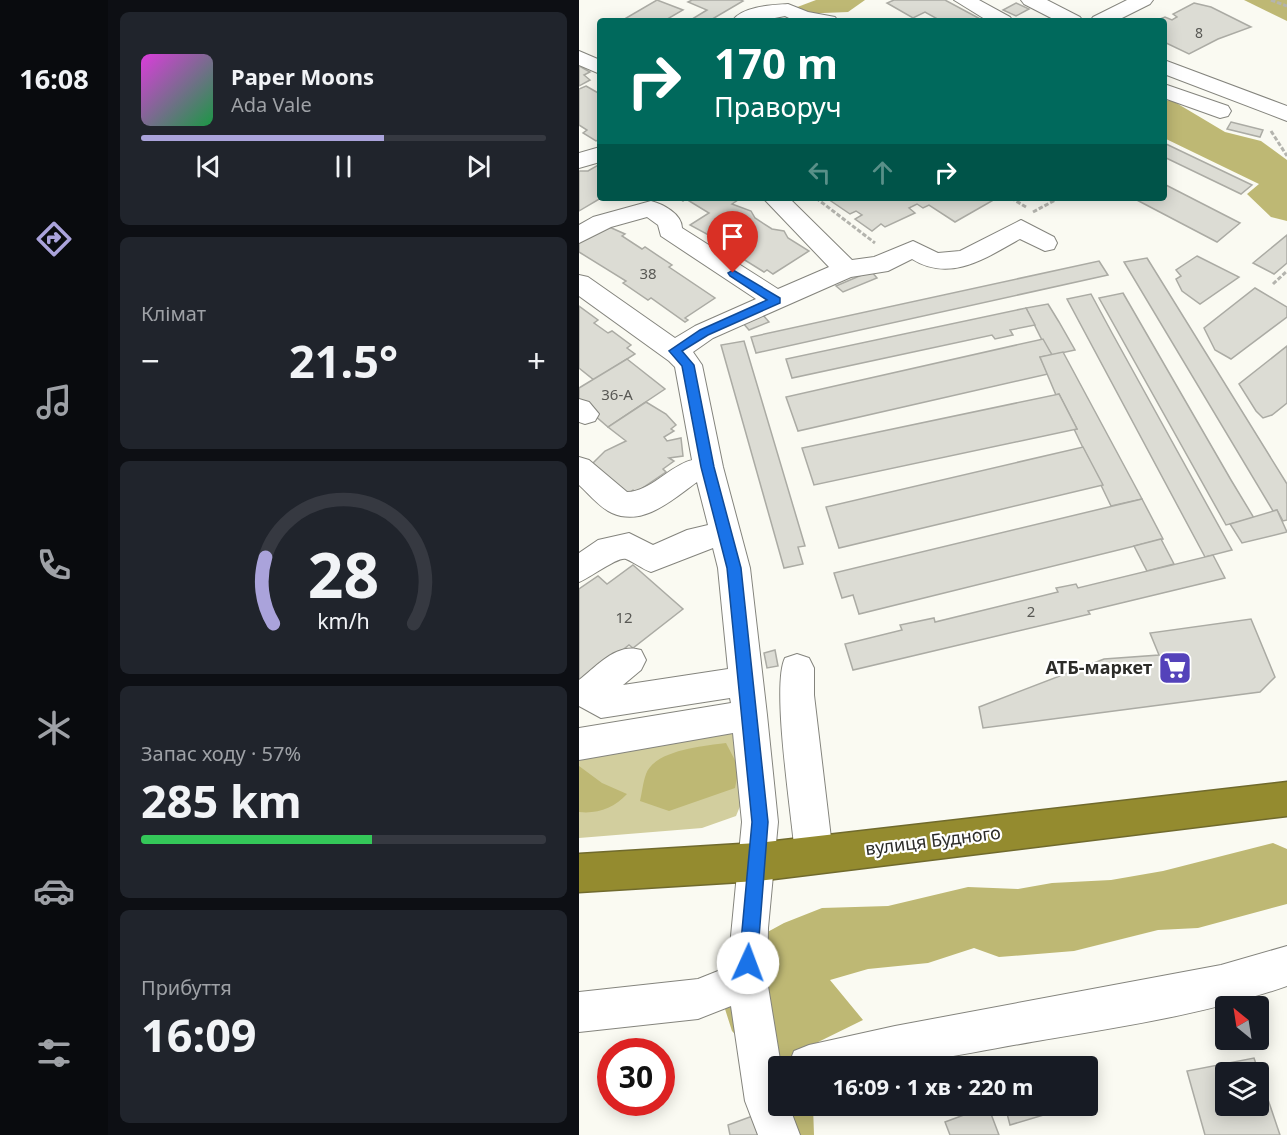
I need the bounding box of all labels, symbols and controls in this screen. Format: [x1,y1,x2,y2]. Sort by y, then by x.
house number: 8 [1195,23,1203,42]
text: 170 m [714,34,838,91]
icon: right [615,42,693,120]
text: 16:08 [19,60,89,97]
text: Paper Moons [231,61,374,91]
text: Праворуч [714,88,842,125]
text: Ada Vale [231,91,312,118]
icon: previous [192,150,225,183]
icon: pause [327,150,360,183]
icon: next [462,150,495,183]
icon: left [803,156,836,189]
icon: ahead [866,156,899,189]
icon: right [929,156,962,189]
pin [707,211,758,273]
icon: directions [33,218,75,260]
icon: arrive [716,220,749,253]
house number: 38 [639,263,657,283]
text: Клімат [141,300,206,327]
text: 21.5° [289,330,398,391]
text: − [141,338,160,383]
text: + [527,338,546,383]
icon: music [33,381,75,423]
house number: 36-А [601,384,633,404]
text: 28 [308,532,379,617]
icon: phone [33,544,75,586]
house number: 2 [1027,601,1035,621]
text: km/h [317,607,370,636]
house number: 12 [615,607,633,627]
supermarket icon: АТБ-маркет [1157,650,1193,686]
place label: АТБ-маркет [1046,655,1152,679]
icon: climate [33,707,75,749]
text: Запас ходу · 57% [141,740,301,767]
text: 285 km [141,770,302,831]
street label: вулиця Будного [864,820,1002,860]
icon: car [33,870,75,912]
position arrow [716,931,780,995]
text: Прибуття [141,974,232,1001]
north arrow [1215,996,1269,1050]
map controls [1215,996,1269,1116]
text: 16:09 [141,1004,257,1065]
icon: filters [33,1032,75,1074]
speed limit sign: 30 [597,1038,675,1116]
button: layers [1215,1062,1269,1116]
text: 16:09 · 1 хв · 220 m [833,1071,1033,1101]

